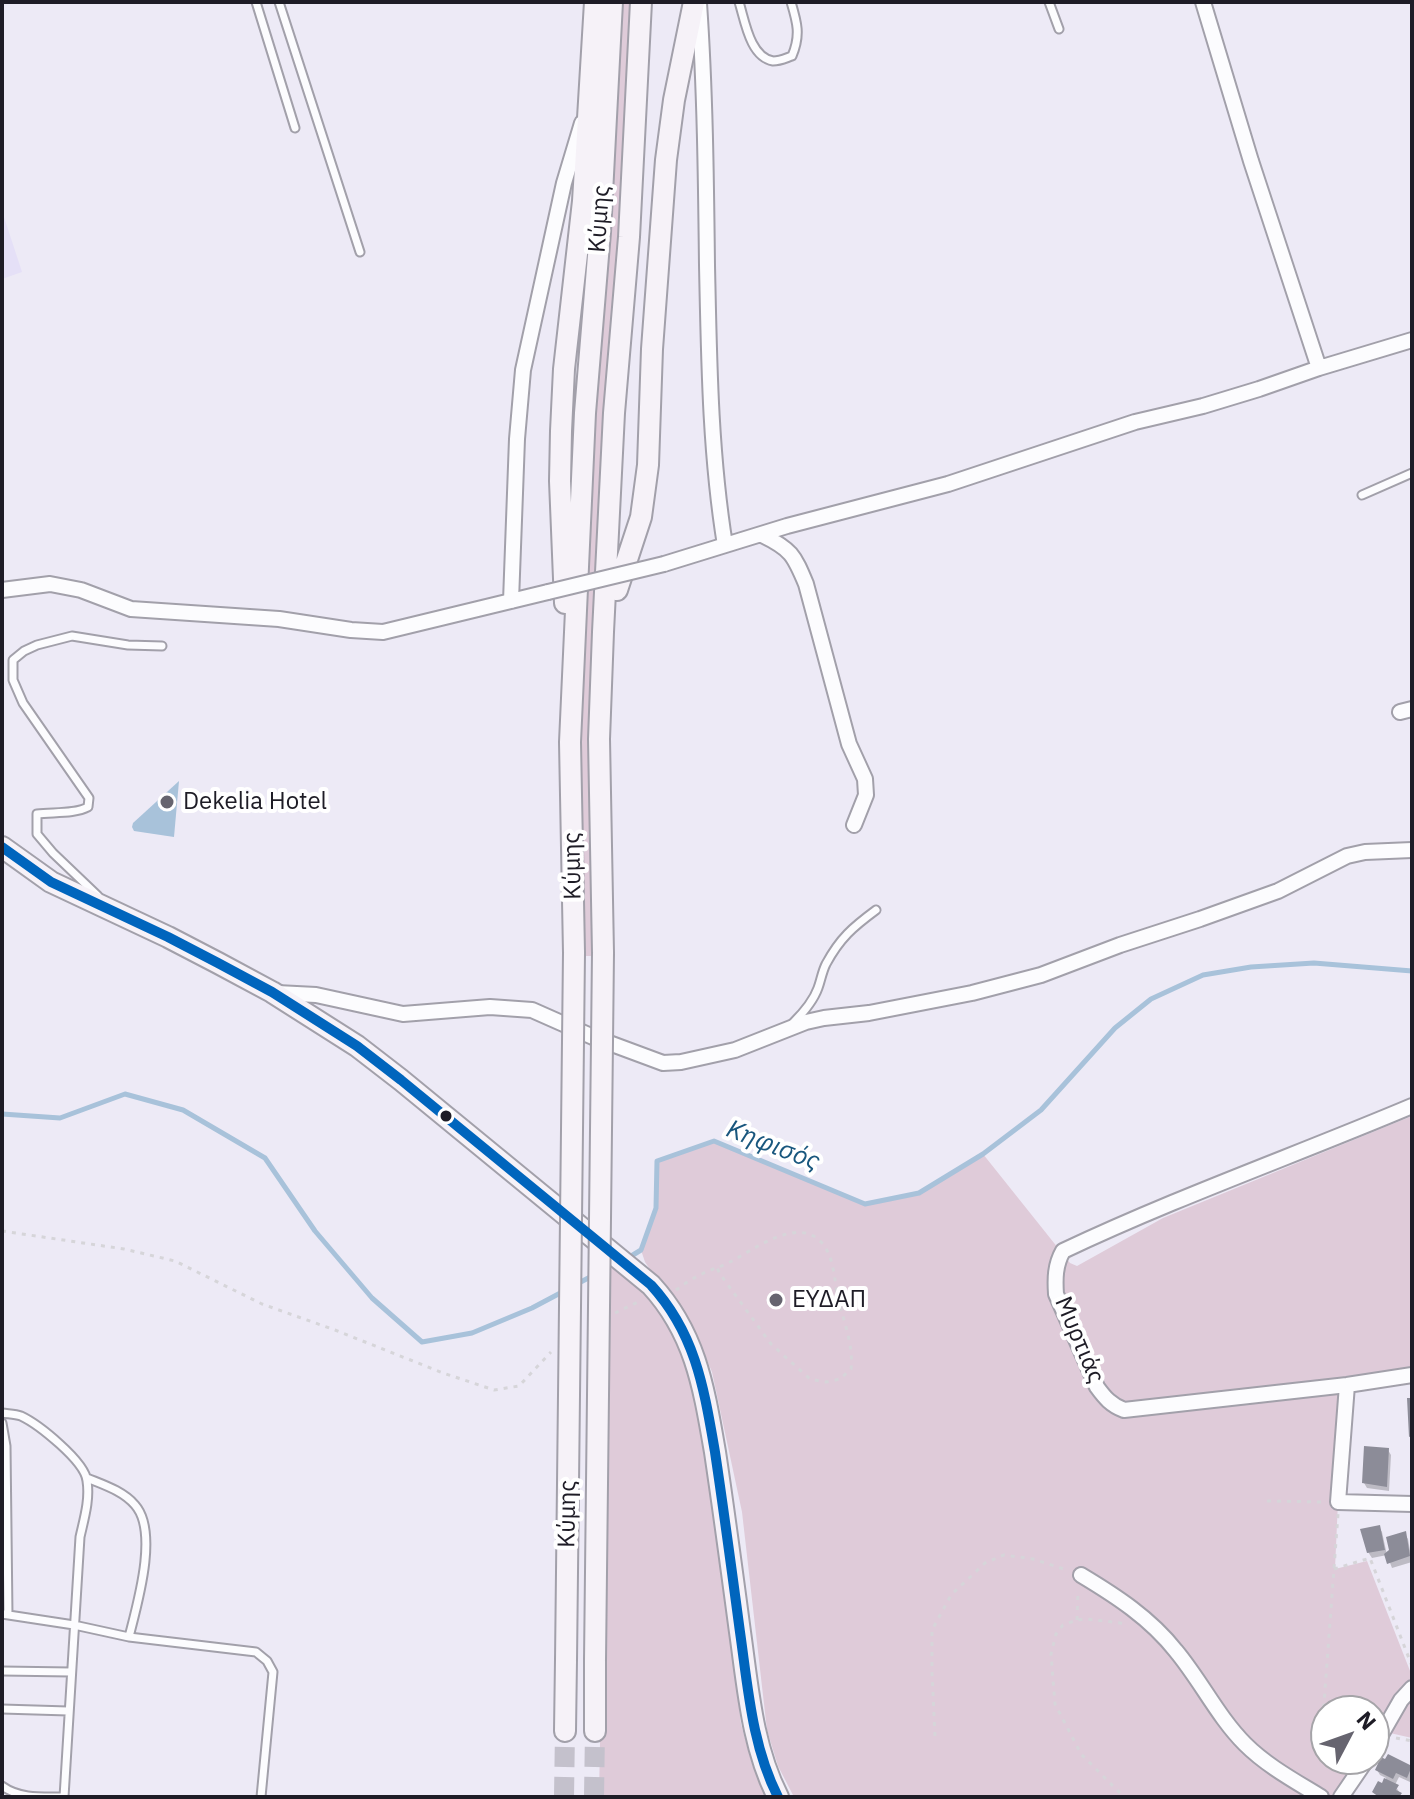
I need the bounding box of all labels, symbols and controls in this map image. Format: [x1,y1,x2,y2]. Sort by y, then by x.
street label: Κύμης [583,184,617,254]
place label: Dekelia Hotel [183,788,327,816]
marker: Dekelia Hotel [158,793,176,811]
street label: Κύμης [558,832,588,900]
unlabelled marker [438,1108,454,1124]
water label: Κηφισός [722,1114,824,1178]
place label: ΕΥΔΑΠ [792,1286,866,1314]
marker: ΕΥΔΑΠ [767,1291,785,1309]
street label: Μυρτιάς [1048,1292,1110,1388]
street label: Κύμης [553,1480,583,1548]
north arrow [1310,1695,1390,1775]
text: N [1351,1705,1383,1736]

